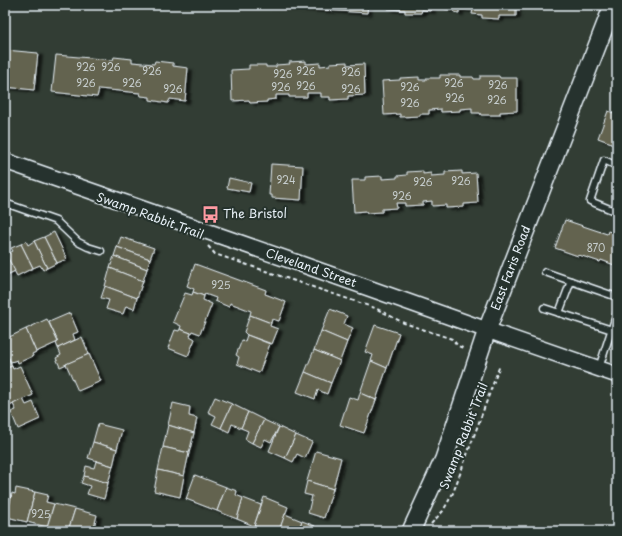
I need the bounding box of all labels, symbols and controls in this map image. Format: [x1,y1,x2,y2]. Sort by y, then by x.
house number: 926 [76,59,96,74]
house number: 926 [101,59,121,74]
house number: 926 [142,63,162,78]
house number: 926 [296,63,316,78]
house number: 926 [341,64,361,79]
house number: 926 [273,66,293,81]
house number: 926 [76,75,96,90]
house number: 926 [122,75,142,90]
house number: 926 [444,75,464,90]
house number: 926 [488,77,508,92]
house number: 926 [296,78,316,93]
house number: 926 [271,79,291,94]
house number: 926 [400,79,420,94]
house number: 926 [163,81,183,96]
house number: 926 [341,81,361,96]
house number: 926 [445,90,465,105]
house number: 926 [487,92,507,107]
house number: 926 [400,95,420,110]
house number: 924 [277,172,296,187]
house number: 926 [451,173,471,188]
house number: 926 [413,174,433,189]
street label: Swamp Rabbit Trail [94,187,207,243]
house number: 926 [392,188,412,203]
bus stop icon: The Bristol [200,204,220,224]
place label: The Bristol [223,204,287,222]
street label: East Faris Road [486,223,535,313]
house number: 870 [587,240,605,255]
street label: Cleveland Street [263,243,359,291]
house number: 925 [211,277,231,292]
street label: Swamp Rabbit Trail [434,380,492,492]
house number: 925 [31,506,51,521]

